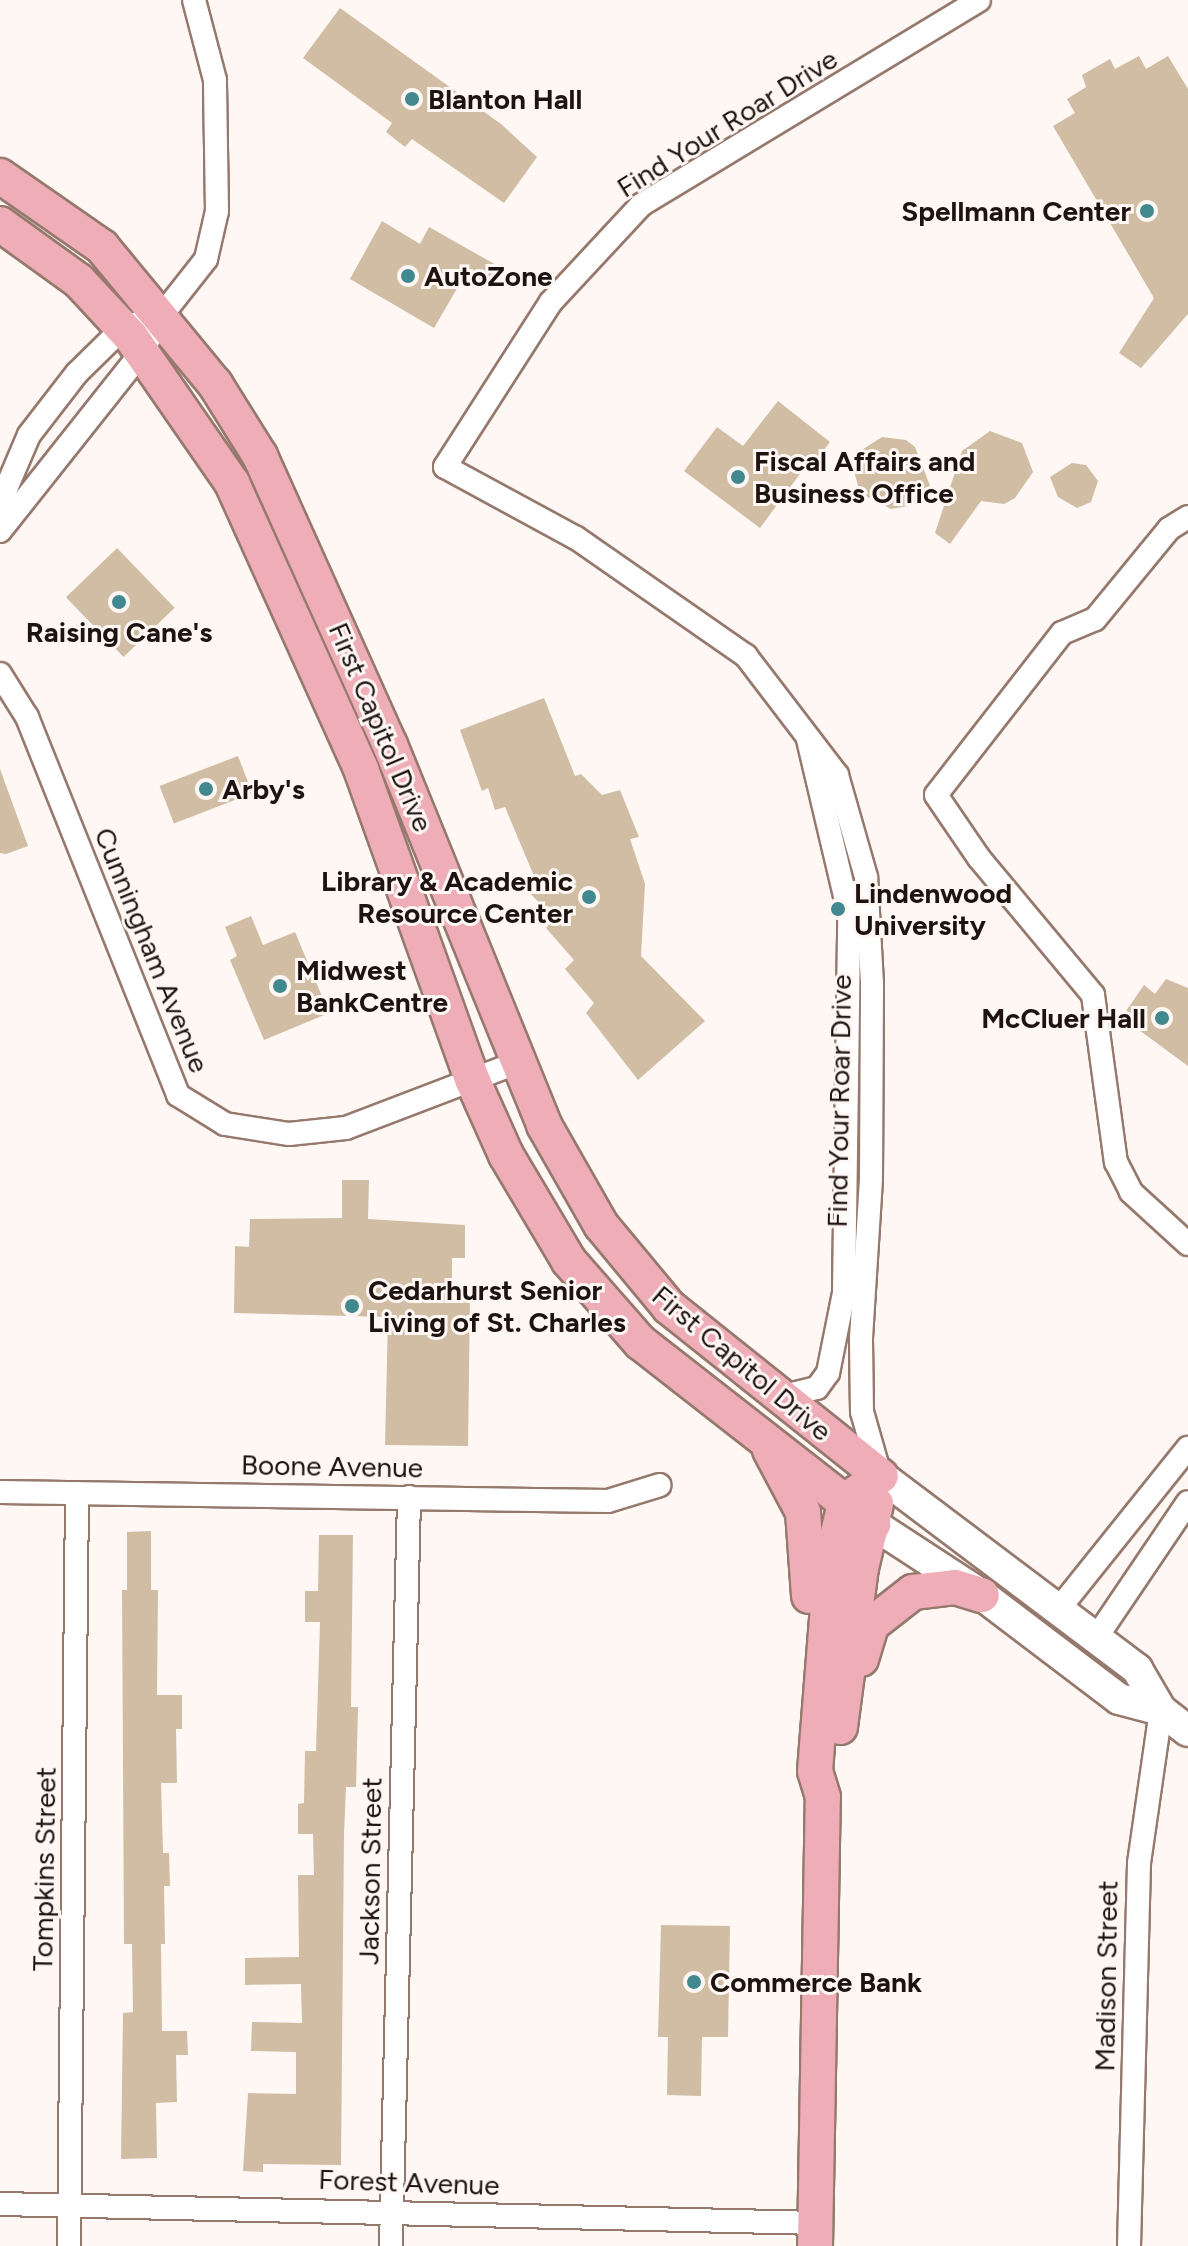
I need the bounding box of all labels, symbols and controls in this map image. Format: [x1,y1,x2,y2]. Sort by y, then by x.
street label: Find Your Roar Drive [611,42,843,204]
place label: Blanton Hall [428,82,582,116]
marker: Blanton Hall [403,90,421,108]
place label: Spellmann Center [901,194,1131,228]
marker: Spellmann Center [1138,202,1156,220]
place label: AutoZone [424,259,553,293]
marker: AutoZone [399,267,417,285]
place label: Fiscal Affairs and Business Office [754,444,975,510]
marker: Fiscal Affairs and Business Office [729,468,747,486]
marker: Raising Cane's [110,593,128,611]
place label: Raising Cane's [26,615,212,649]
street label: First Capitol Drive [322,617,440,837]
place label: Arby's [222,772,305,806]
marker: Arby's [197,780,215,798]
street label: Cunningham Avenue [88,823,216,1077]
place label: Library & Academic Resource Center [321,864,573,930]
place label: Lindenwood University [854,876,1012,942]
marker: Library & Academic Resource Center [580,888,598,906]
marker: Lindenwood University [829,900,847,918]
place label: Midwest BankCentre [296,953,448,1019]
street label: Find Your Roar Drive [820,974,858,1228]
marker: Midwest BankCentre [271,977,289,995]
place label: McCluer Hall [981,1001,1146,1035]
marker: McCluer Hall [1153,1009,1171,1027]
place label: Cedarhurst Senior Living of St. Charles [368,1273,626,1339]
street label: First Capitol Drive [645,1278,839,1448]
marker: Cedarhurst Senior Living of St. Charles [343,1297,361,1315]
street label: Boone Avenue [241,1448,423,1484]
street label: Tompkins Street [25,1767,63,1971]
street label: Jackson Street [352,1777,388,1965]
street label: Madison Street [1088,1880,1124,2072]
place label: Commerce Bank [710,1965,922,1999]
marker: Commerce Bank [685,1973,703,1991]
street label: Forest Avenue [318,2162,500,2202]

